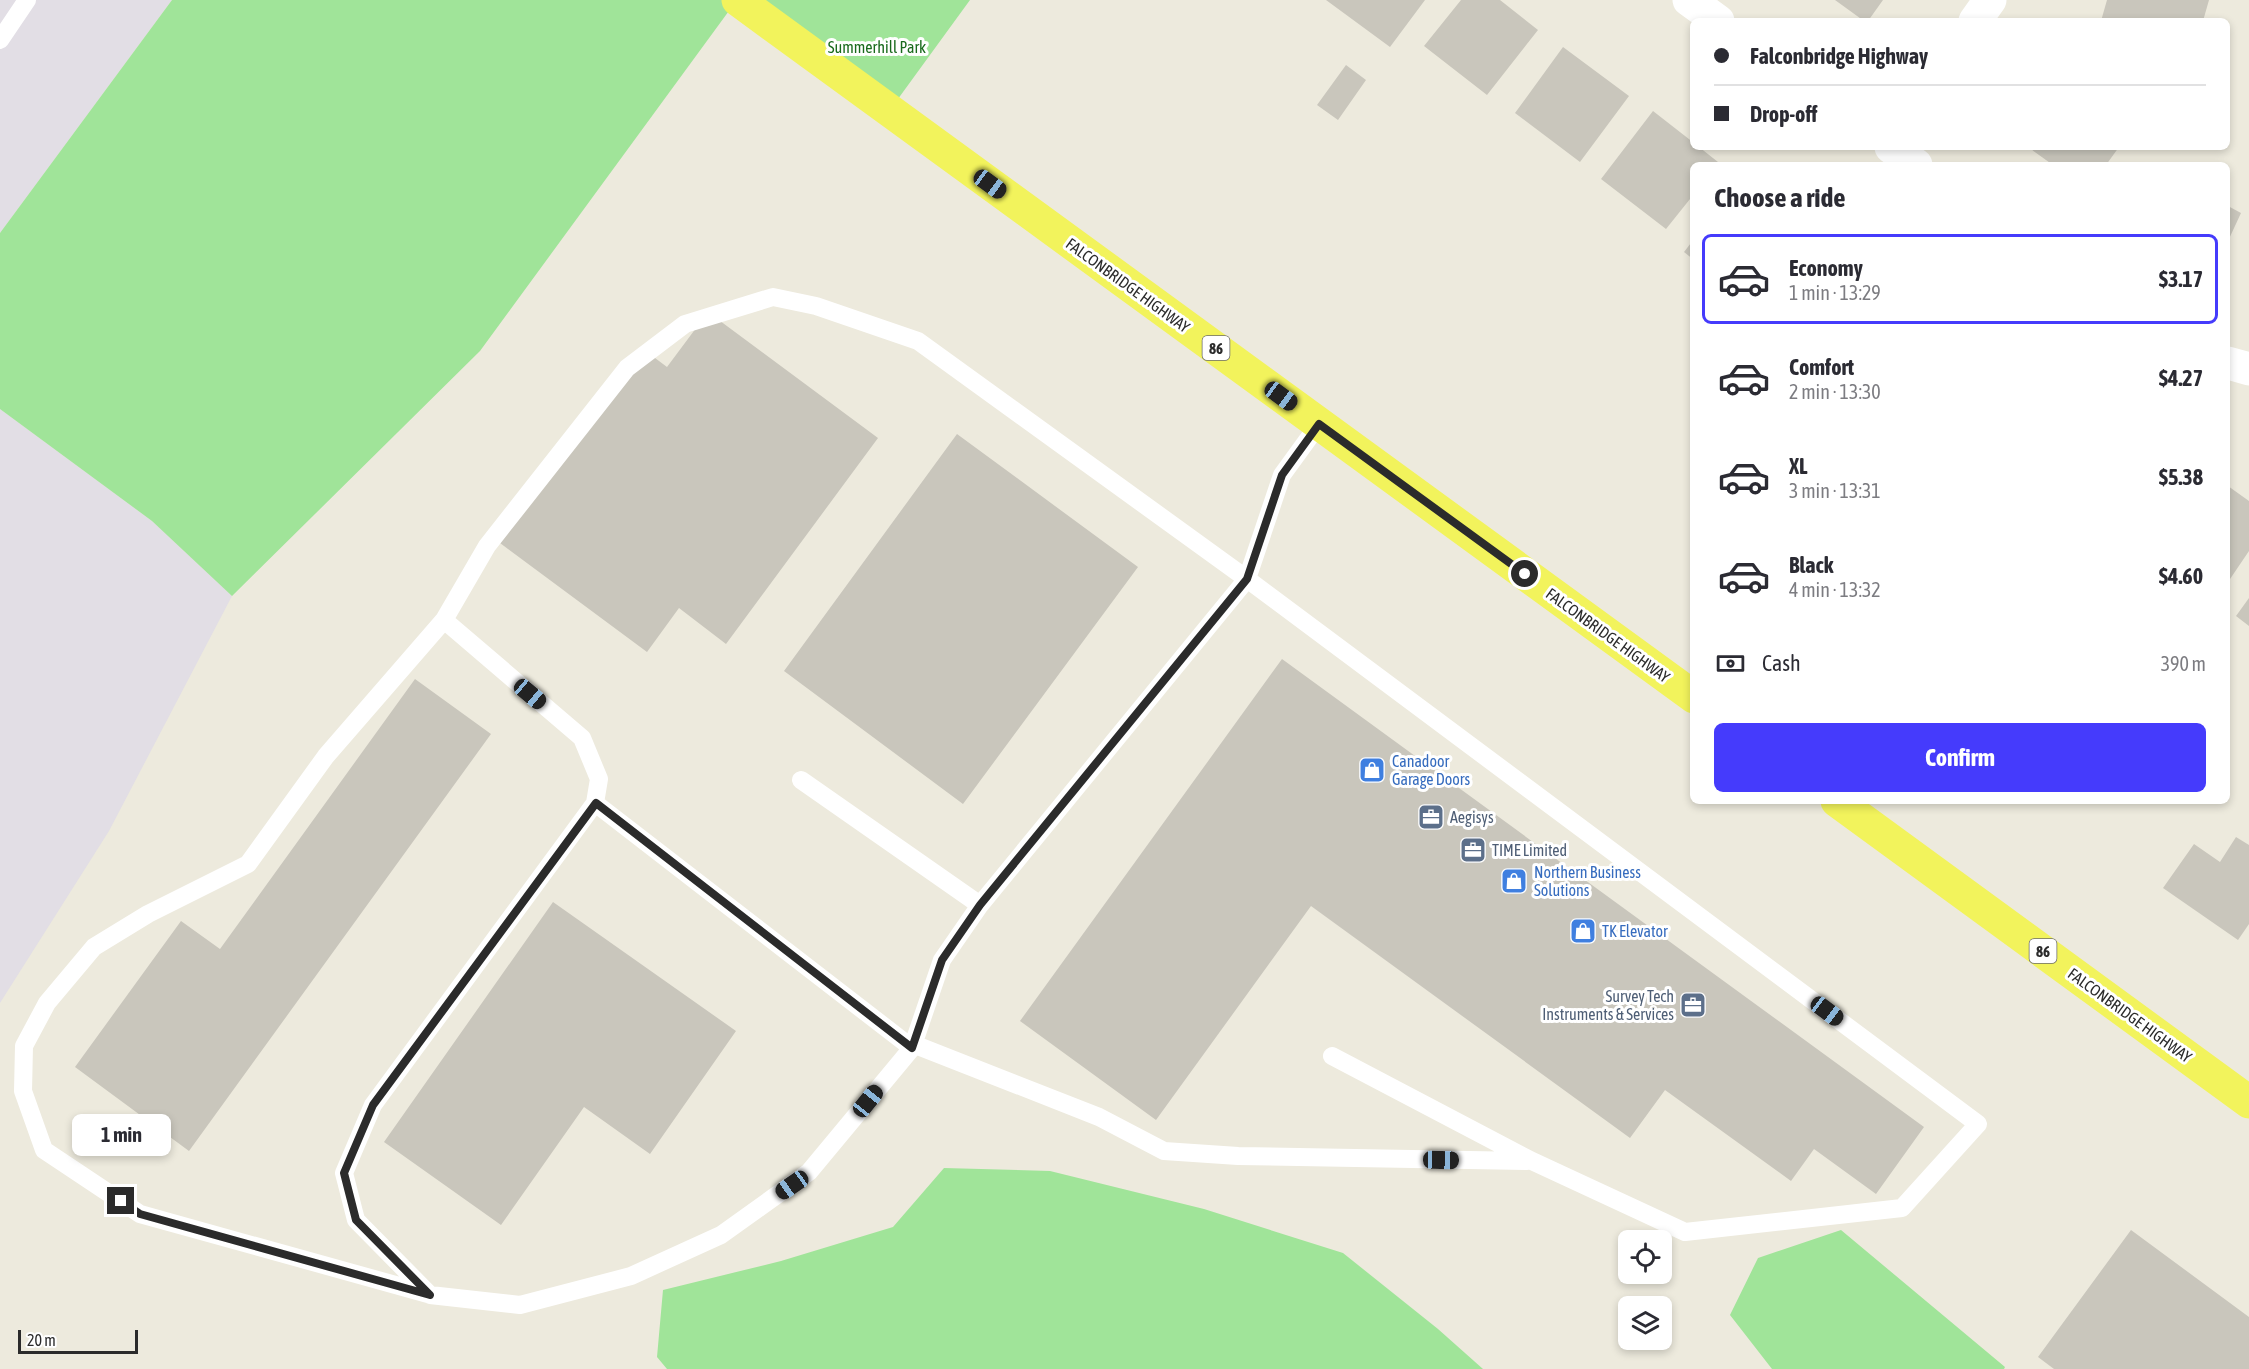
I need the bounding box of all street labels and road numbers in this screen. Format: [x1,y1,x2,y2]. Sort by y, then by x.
street label: FALCONBRIDGE HIGHWAY [1063,234,1194,336]
road number: 86 [1202,336,1230,360]
street label: FALCONBRIDGE HIGHWAY [1543,584,1674,686]
road number: 86 [2030,939,2056,963]
street label: FALCONBRIDGE HIGHWAY [2065,964,2196,1066]

